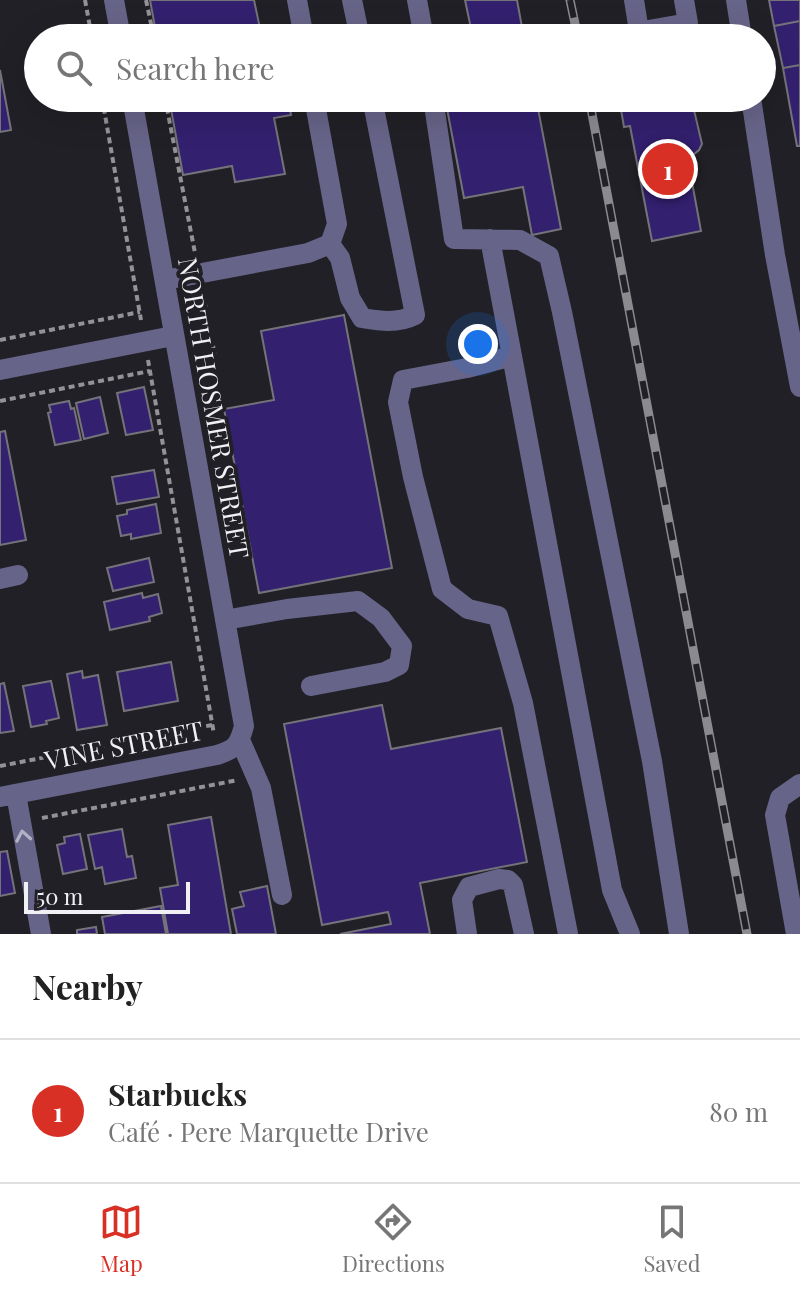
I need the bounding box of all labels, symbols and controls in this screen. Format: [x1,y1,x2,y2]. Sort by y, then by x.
search box [24,24,776,112]
icon: search [52,46,96,90]
text: Search here [116,48,275,88]
pin: 1 [642,139,694,199]
street label: NORTH HOSMER STREET [171,254,258,561]
your location [458,324,498,364]
street label: VINE STREET [41,712,206,777]
one-way arrow [16,830,33,843]
scale bar [24,878,190,914]
text: 50 m [36,881,83,911]
text: Nearby [32,963,143,1009]
text: Starbucks [108,1074,247,1114]
text: 1 [53,1094,63,1129]
text: 80 m [709,1094,768,1129]
text: Café · Pere Marquette Drive [108,1114,429,1149]
tab: Map [99,1200,143,1278]
tab: Directions [342,1200,445,1278]
tab: Saved [643,1200,701,1278]

